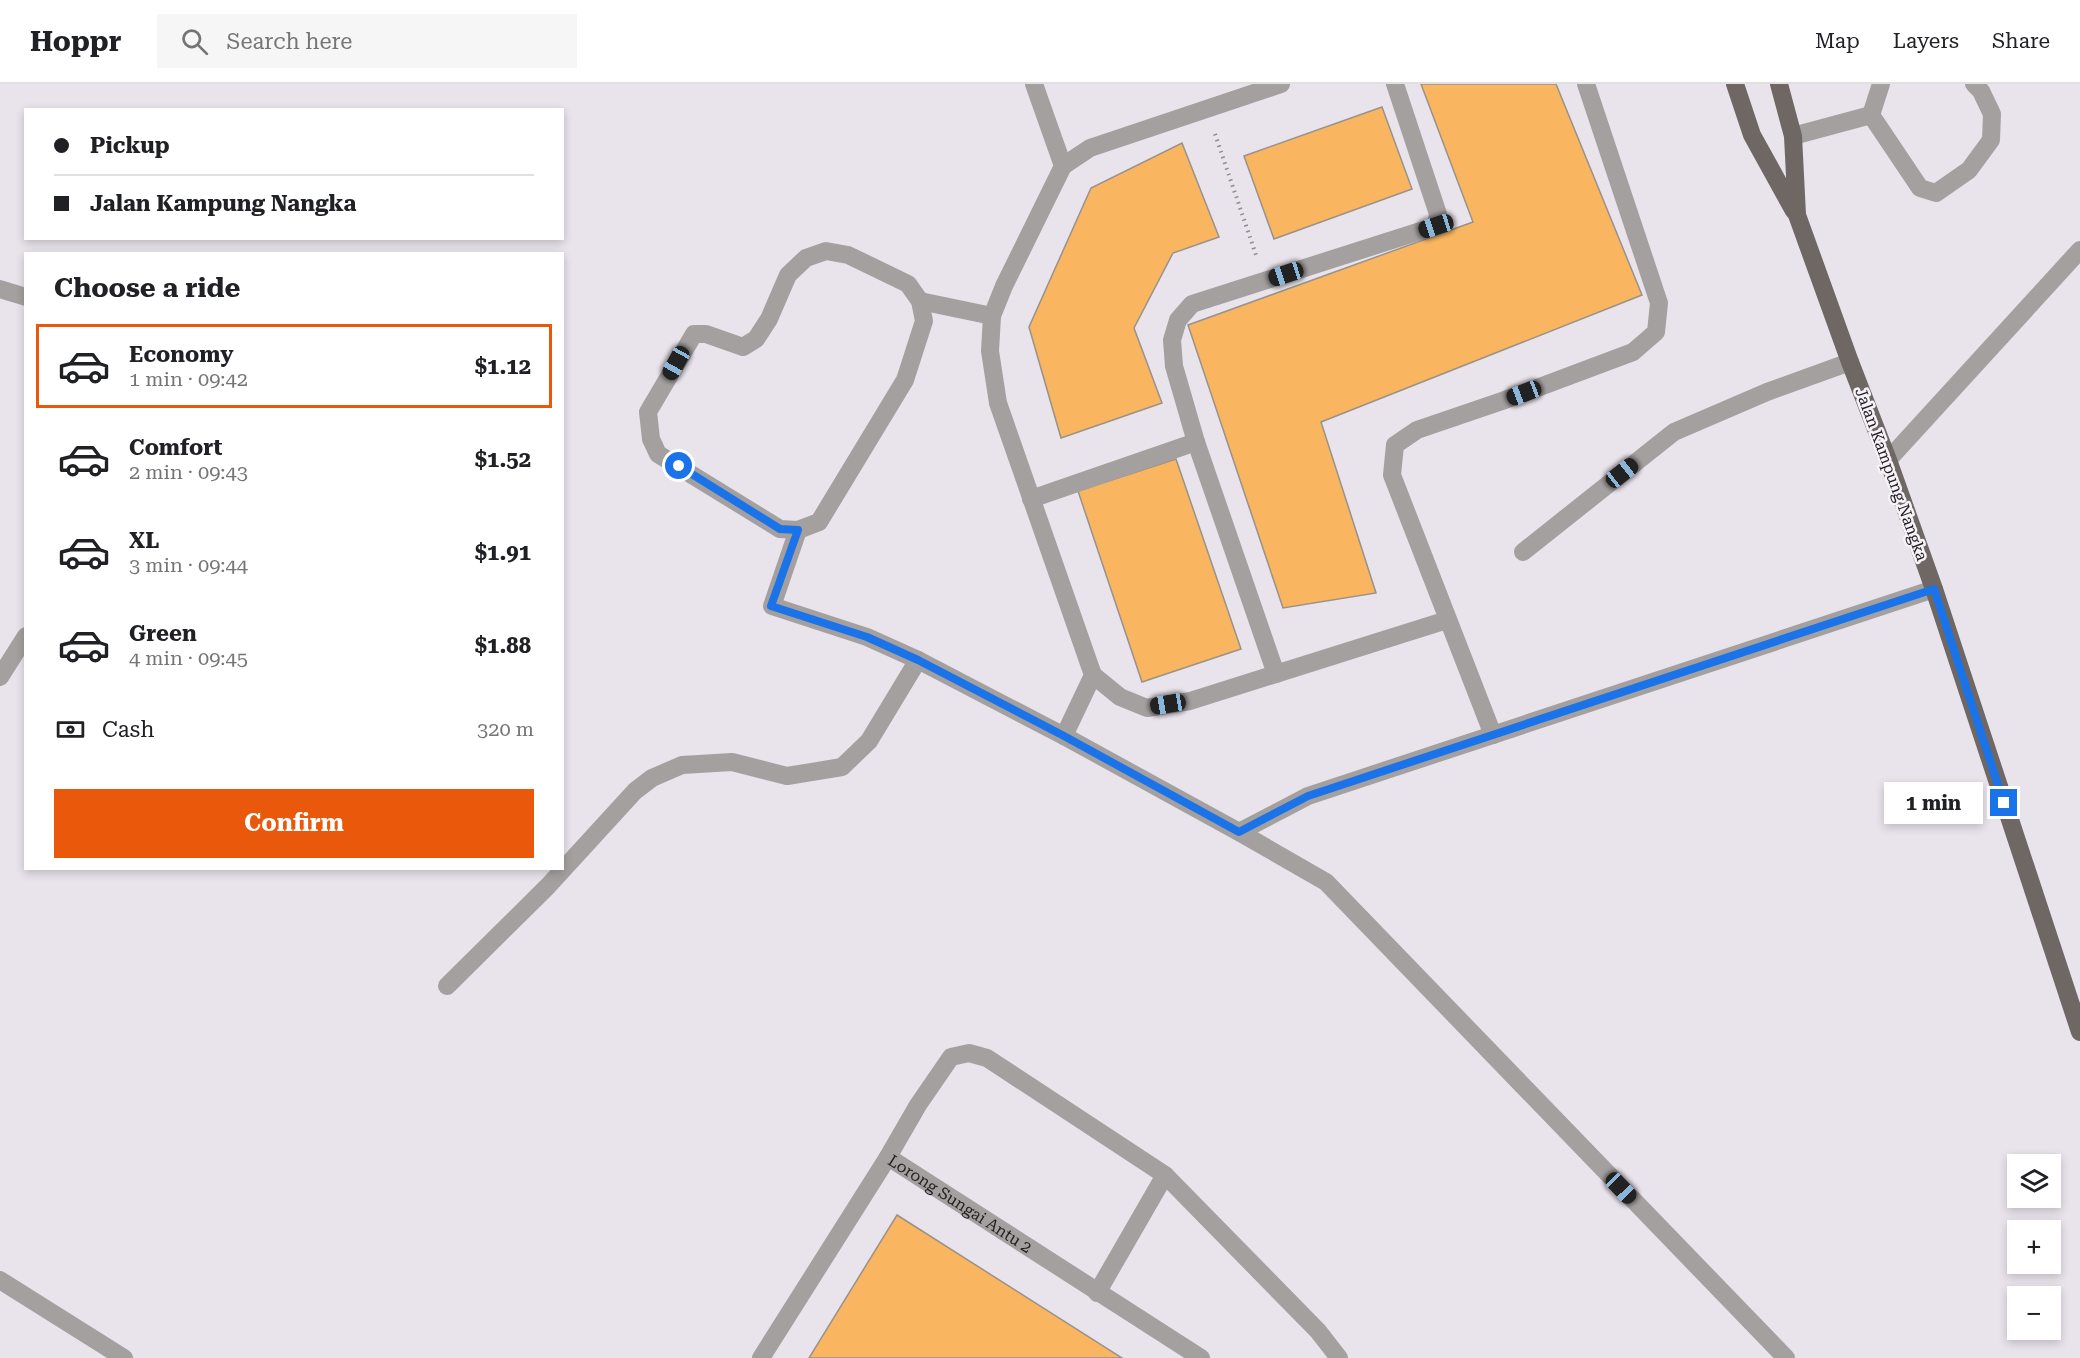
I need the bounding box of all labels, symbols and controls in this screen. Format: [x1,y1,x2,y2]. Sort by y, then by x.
search box [157,14,577,68]
text: Hoppr [30,25,121,58]
icon: search [178,25,211,58]
text: Search here [226,29,352,54]
text: Map [1815,29,1860,53]
text: Layers [1893,29,1959,53]
text: Share [1992,29,2050,53]
text: Pickup [90,133,170,158]
text: Jalan Kampung Nangka [90,191,356,216]
car [1416,212,1456,240]
car [1266,260,1306,288]
text: Choose a ride [54,272,240,304]
icon: car [57,339,111,393]
text: Economy [129,342,233,367]
car [659,343,693,383]
text: $1.12 [475,354,531,379]
text: 1 min · 09:42 [129,367,248,391]
car [1504,378,1544,408]
street label: Jalan Kampung Nangka [1851,385,1932,564]
icon: car [57,432,111,486]
text: Comfort [129,435,222,460]
text: $1.52 [475,447,531,472]
route start [665,452,692,479]
car [1602,455,1642,491]
text: 2 min · 09:43 [129,460,248,484]
icon: car [57,525,111,579]
text: XL [129,528,159,553]
text: $1.91 [475,540,531,565]
text: 3 min · 09:44 [129,553,248,577]
icon: car [57,618,111,672]
text: Green [129,621,197,646]
text: $1.88 [475,633,531,658]
text: 4 min · 09:45 [129,646,248,670]
car [1149,692,1187,716]
icon: cash [54,713,87,746]
text: Cash [102,717,154,742]
text: 320 m [477,717,534,741]
callout: 1 min [1884,782,1983,824]
button: Confirm [54,789,534,858]
route end [1990,789,2017,816]
text: 1 min [1906,791,1961,815]
street label: Lorong Sungai Antu 2 [885,1151,1036,1257]
map controls [2007,1154,2061,1340]
button: layers [2007,1154,2061,1208]
car [1602,1169,1640,1207]
button: + [2007,1220,2061,1274]
button: − [2007,1286,2061,1340]

